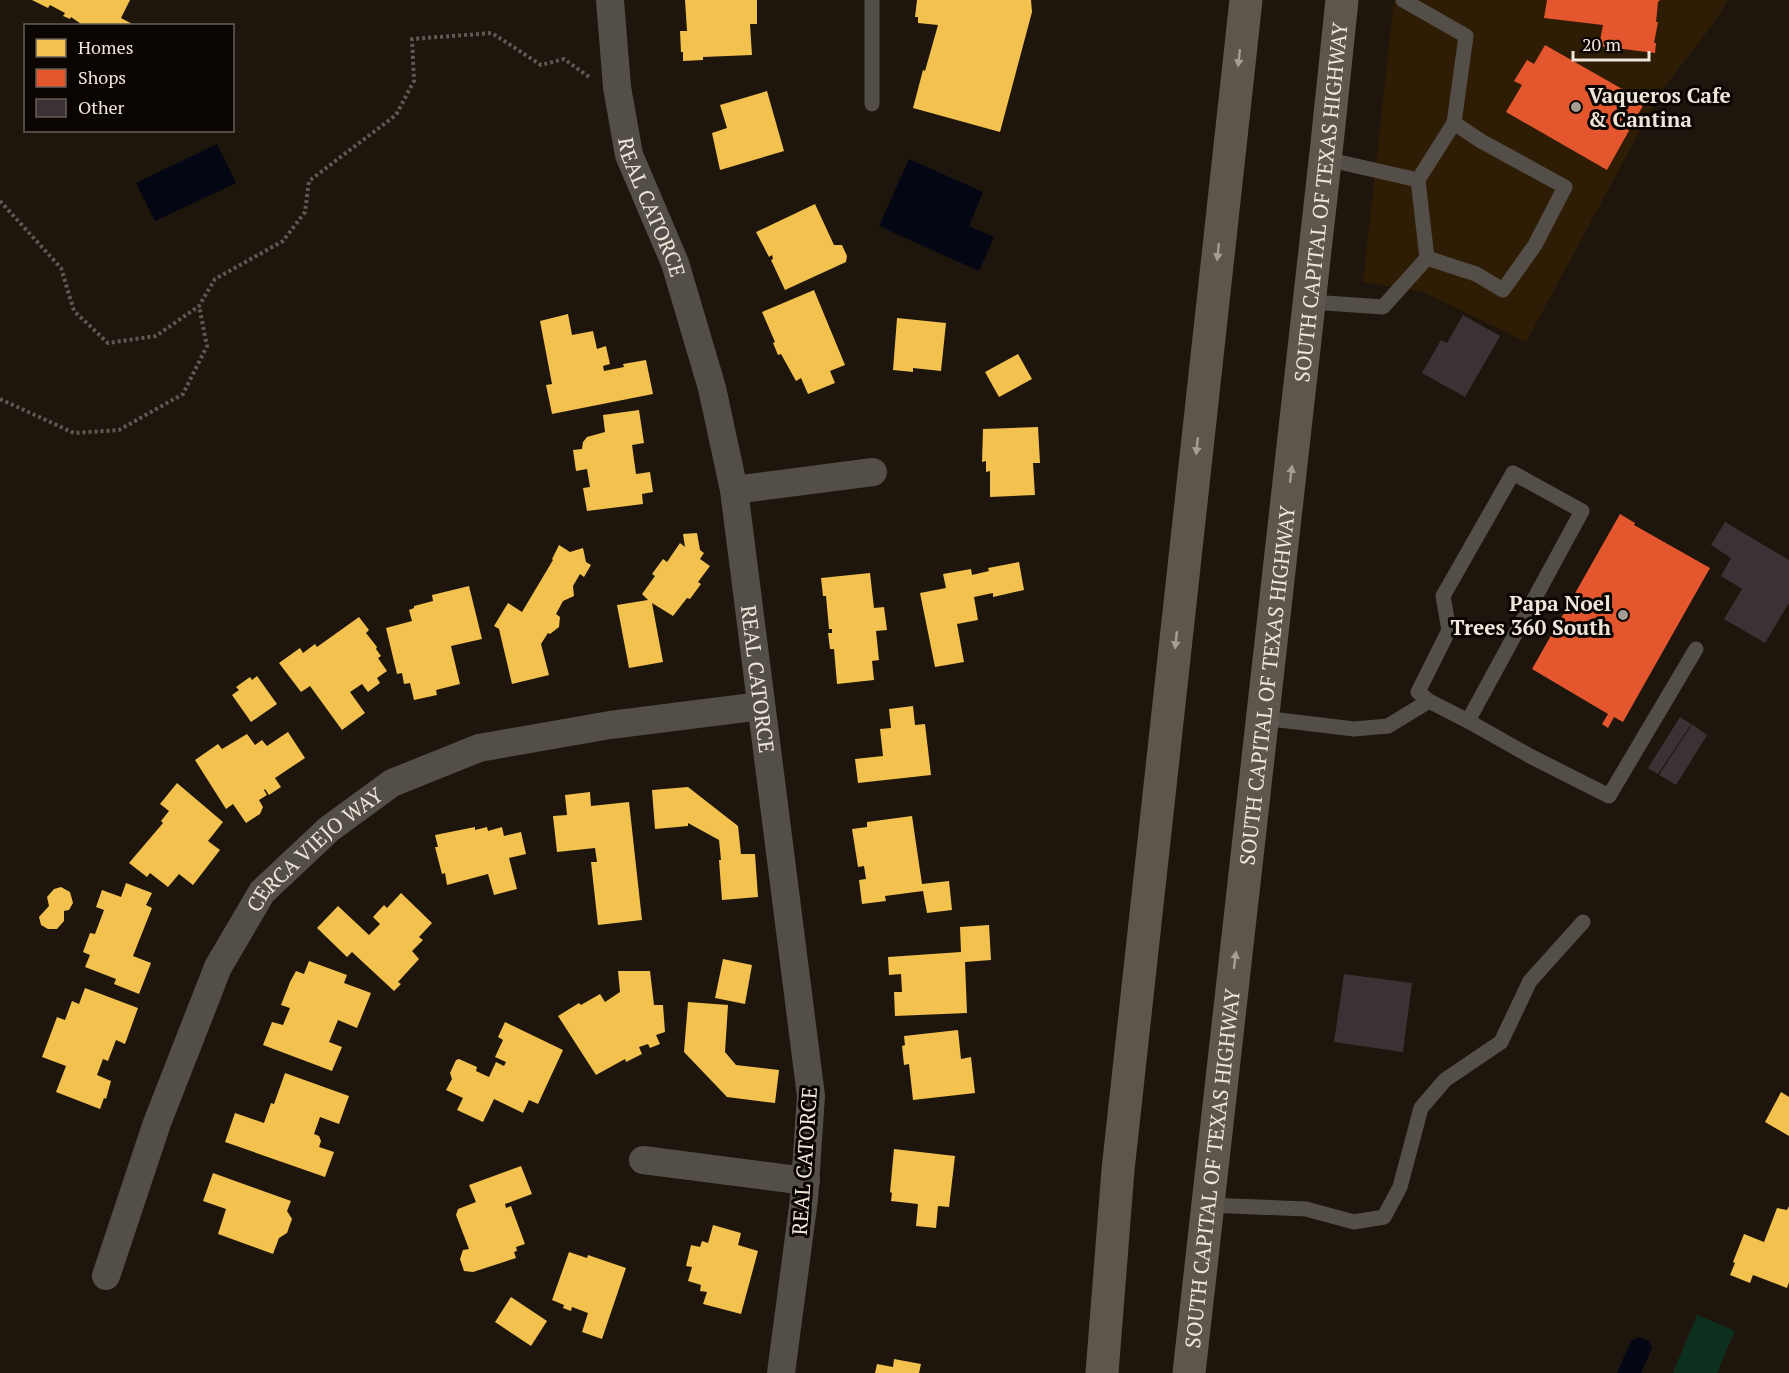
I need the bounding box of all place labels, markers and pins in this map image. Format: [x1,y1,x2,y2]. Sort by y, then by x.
place label: Vaqueros Cafe & Cantina [1588,81,1731,133]
marker: Vaqueros Cafe & Cantina [1569,100,1583,114]
place label: Papa Noel Trees 360 South [1451,589,1612,641]
marker: Papa Noel Trees 360 South [1616,608,1630,622]

